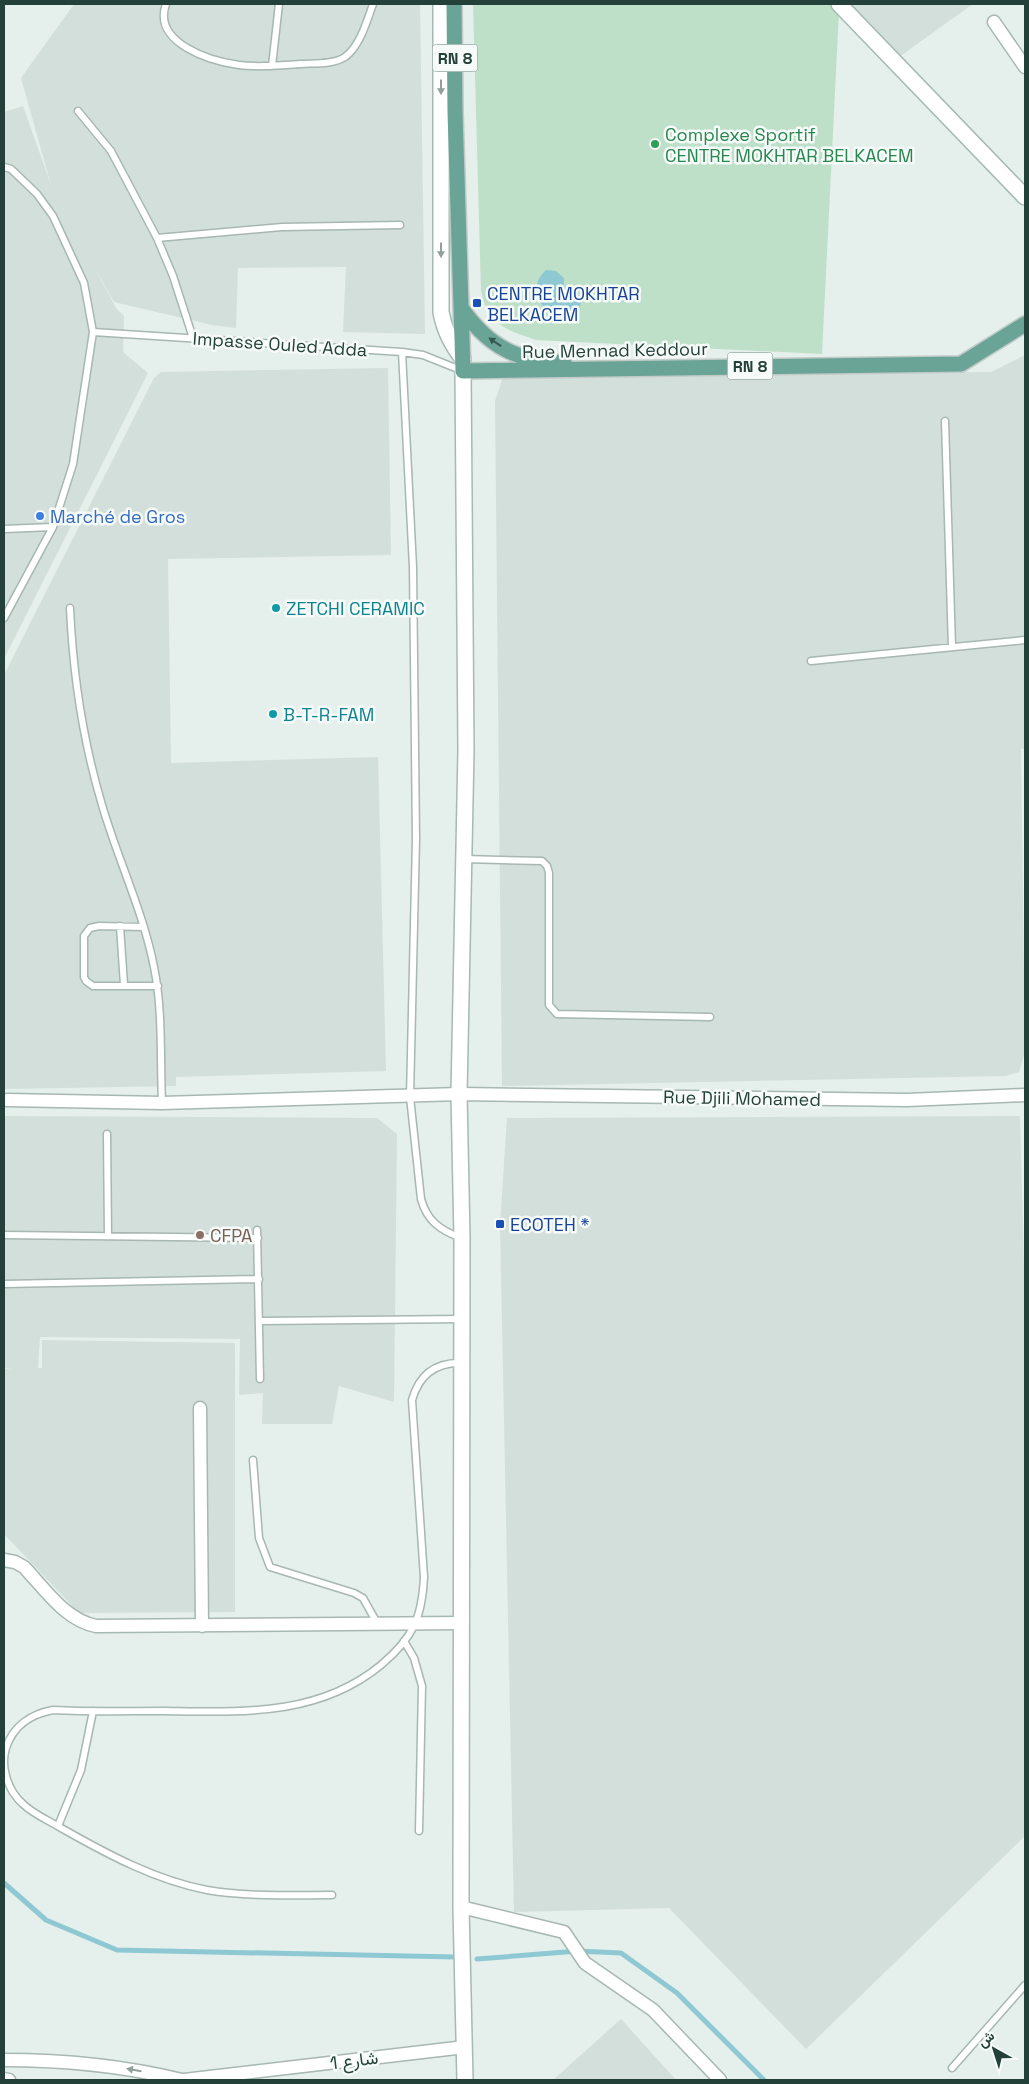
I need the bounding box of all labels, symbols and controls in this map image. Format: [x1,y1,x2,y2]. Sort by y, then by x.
road number: RN 8 [432,44,478,72]
one-way arrow [437,80,445,96]
place label: Complexe Sportif CENTRE MOKHTAR BELKACEM [665,123,914,167]
marker: Complexe Sportif CENTRE MOKHTAR BELKACEM [649,138,661,150]
one-way arrow [437,242,445,258]
place label: CENTRE MOKHTAR BELKACEM [487,282,640,326]
marker: CENTRE MOKHTAR BELKACEM [471,297,483,309]
street label: Impasse Ouled Adda [192,326,368,362]
street label: Rue Mennad Keddour [522,337,708,363]
one-way arrow [488,338,501,347]
road number: RN 8 [728,352,772,380]
place label: Marché de Gros [50,505,185,528]
marker: Marché de Gros [34,510,46,522]
place label: ZETCHI CERAMIC [286,597,425,620]
marker: ZETCHI CERAMIC [270,602,282,614]
place label: B-T-R-FAM [283,703,374,726]
marker: B-T-R-FAM [267,708,279,720]
street label: Rue Djili Mohamed [663,1085,821,1111]
place label: ECOTEH * [510,1213,590,1236]
marker: ECOTEH * [494,1218,506,1230]
place label: CFPA [210,1224,252,1247]
marker: CFPA [194,1229,206,1241]
north arrow [969,2024,1019,2074]
text: ش [974,2026,998,2051]
street label: شارع 1 [329,2046,380,2075]
one-way arrow [126,2065,142,2073]

